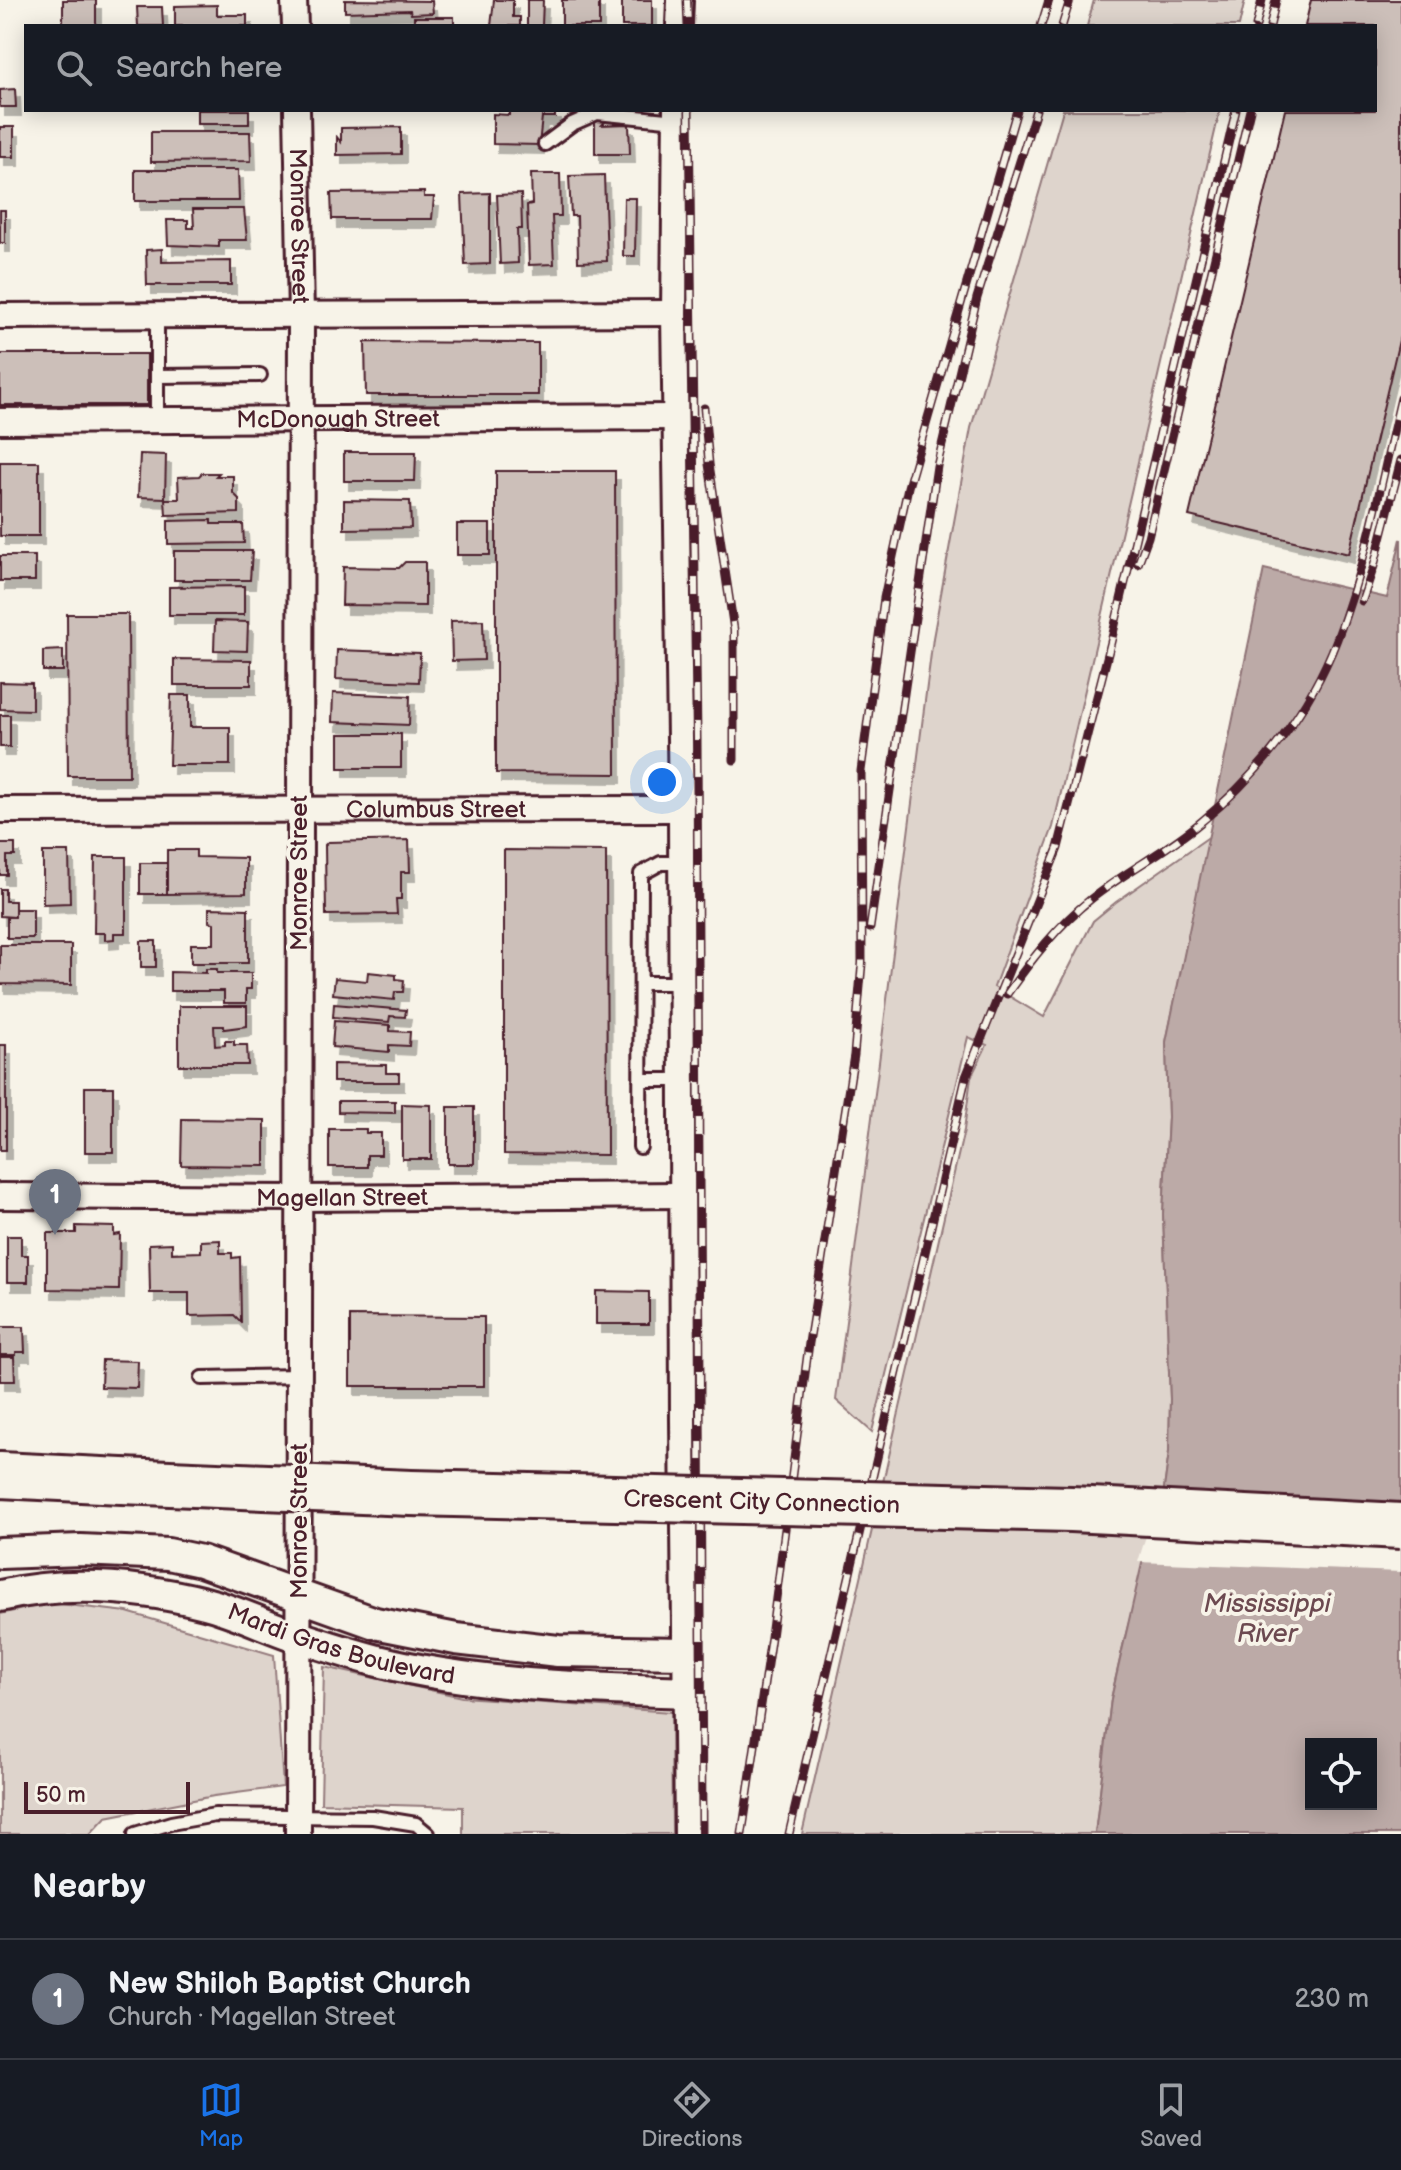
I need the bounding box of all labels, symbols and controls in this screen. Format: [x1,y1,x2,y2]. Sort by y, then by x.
search box [24,24,1377,112]
icon: search [52,46,96,90]
text: Search here [116,50,282,86]
street label: Monroe Street [283,148,315,305]
street label: McDonough Street [236,404,441,435]
your location [642,762,682,802]
street label: Monroe Street [285,794,314,951]
street label: Columbus Street [346,795,527,824]
pin: 1 [29,1169,81,1235]
street label: Magellan Street [256,1183,429,1213]
street label: Monroe Street [285,1442,314,1599]
street label: Crescent City Connection [623,1484,900,1520]
water label: Mississippi River [1203,1589,1332,1650]
street label: Mardi Gras Boulevard [224,1597,457,1691]
map controls [1305,1738,1377,1810]
button: locate [1305,1738,1377,1810]
scale bar [24,1778,190,1814]
text: 50 m [36,1782,86,1809]
text: Nearby [32,1866,146,1907]
text: New Shiloh Baptist Church [108,1966,471,2002]
text: 1 [53,1984,63,2015]
text: 230 m [1294,1984,1369,2015]
text: Church · Magellan Street [108,2002,396,2033]
tab: Map [199,2078,243,2153]
tab: Directions [641,2078,742,2153]
tab: Saved [1140,2078,1202,2153]

